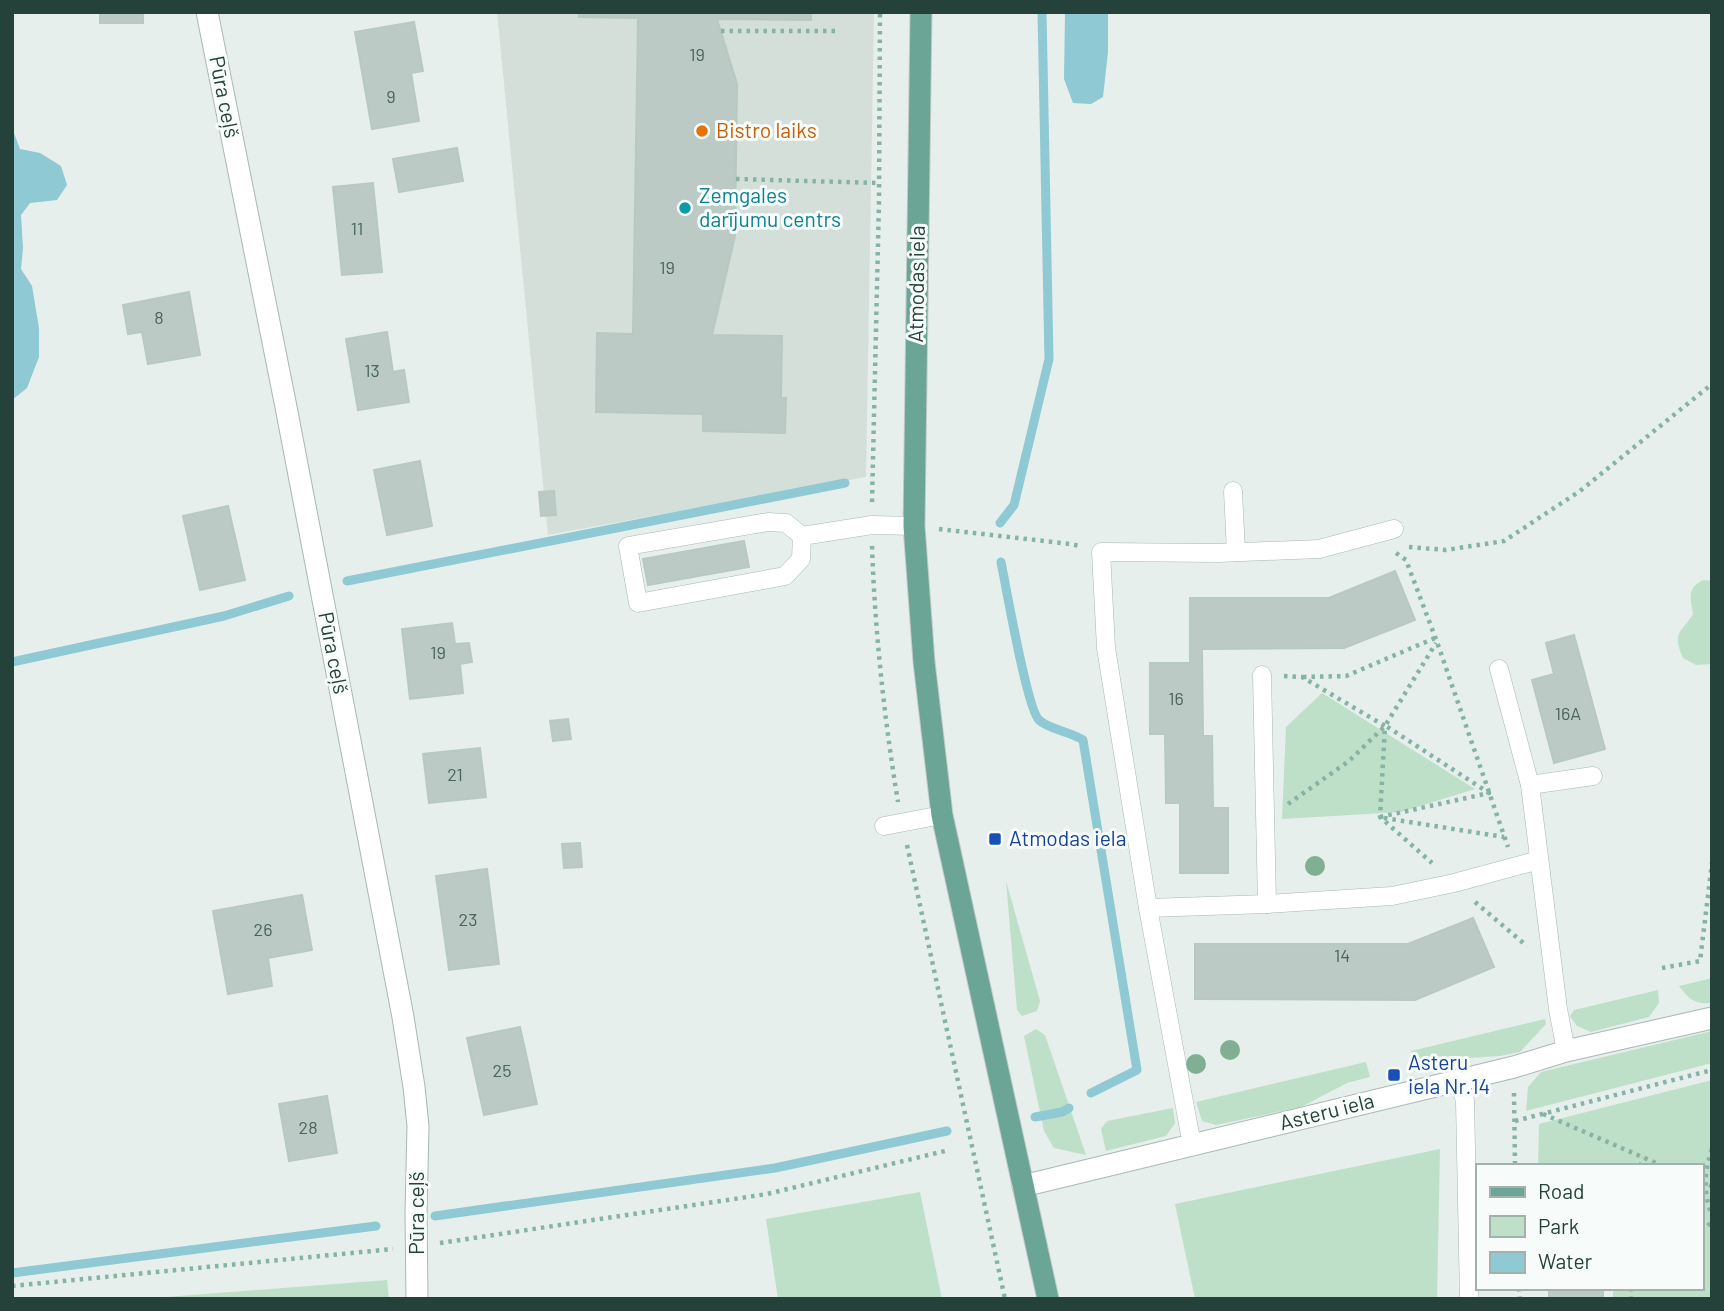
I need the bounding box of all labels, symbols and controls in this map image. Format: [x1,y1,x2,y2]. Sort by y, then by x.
house number: 19 [689,43,705,65]
street label: Pūra ceļš [205,53,246,140]
house number: 9 [386,85,396,107]
place label: Bistro laiks [716,117,817,142]
marker: Bistro laiks [694,123,710,139]
place label: Zemgales darījumu centrs [699,182,841,231]
marker: Zemgales darījumu centrs [677,200,693,216]
house number: 11 [351,217,363,239]
street label: Atmodas iela [902,225,929,343]
house number: 19 [659,256,675,278]
house number: 8 [154,306,164,328]
house number: 13 [364,359,380,381]
street label: Pūra ceļš [314,609,355,696]
house number: 19 [430,641,446,663]
house number: 16 [1168,687,1184,709]
house number: 16A [1555,702,1581,724]
house number: 21 [447,763,463,785]
place label: Atmodas iela [1009,825,1126,850]
marker: Atmodas iela [987,831,1003,847]
house number: 23 [459,908,477,930]
house number: 26 [254,918,272,940]
house number: 14 [1334,944,1350,966]
place label: Asteru iela Nr.14 [1408,1049,1490,1098]
house number: 25 [493,1059,511,1081]
marker: Asteru iela Nr.14 [1386,1067,1402,1083]
street label: Asteru iela [1277,1087,1377,1134]
house number: 28 [298,1116,318,1138]
legend [1476,1164,1703,1290]
street label: Pūra ceļš [403,1171,428,1255]
text: Road [1538,1178,1584,1203]
text: Park [1538,1213,1579,1238]
text: Water [1538,1248,1593,1273]

